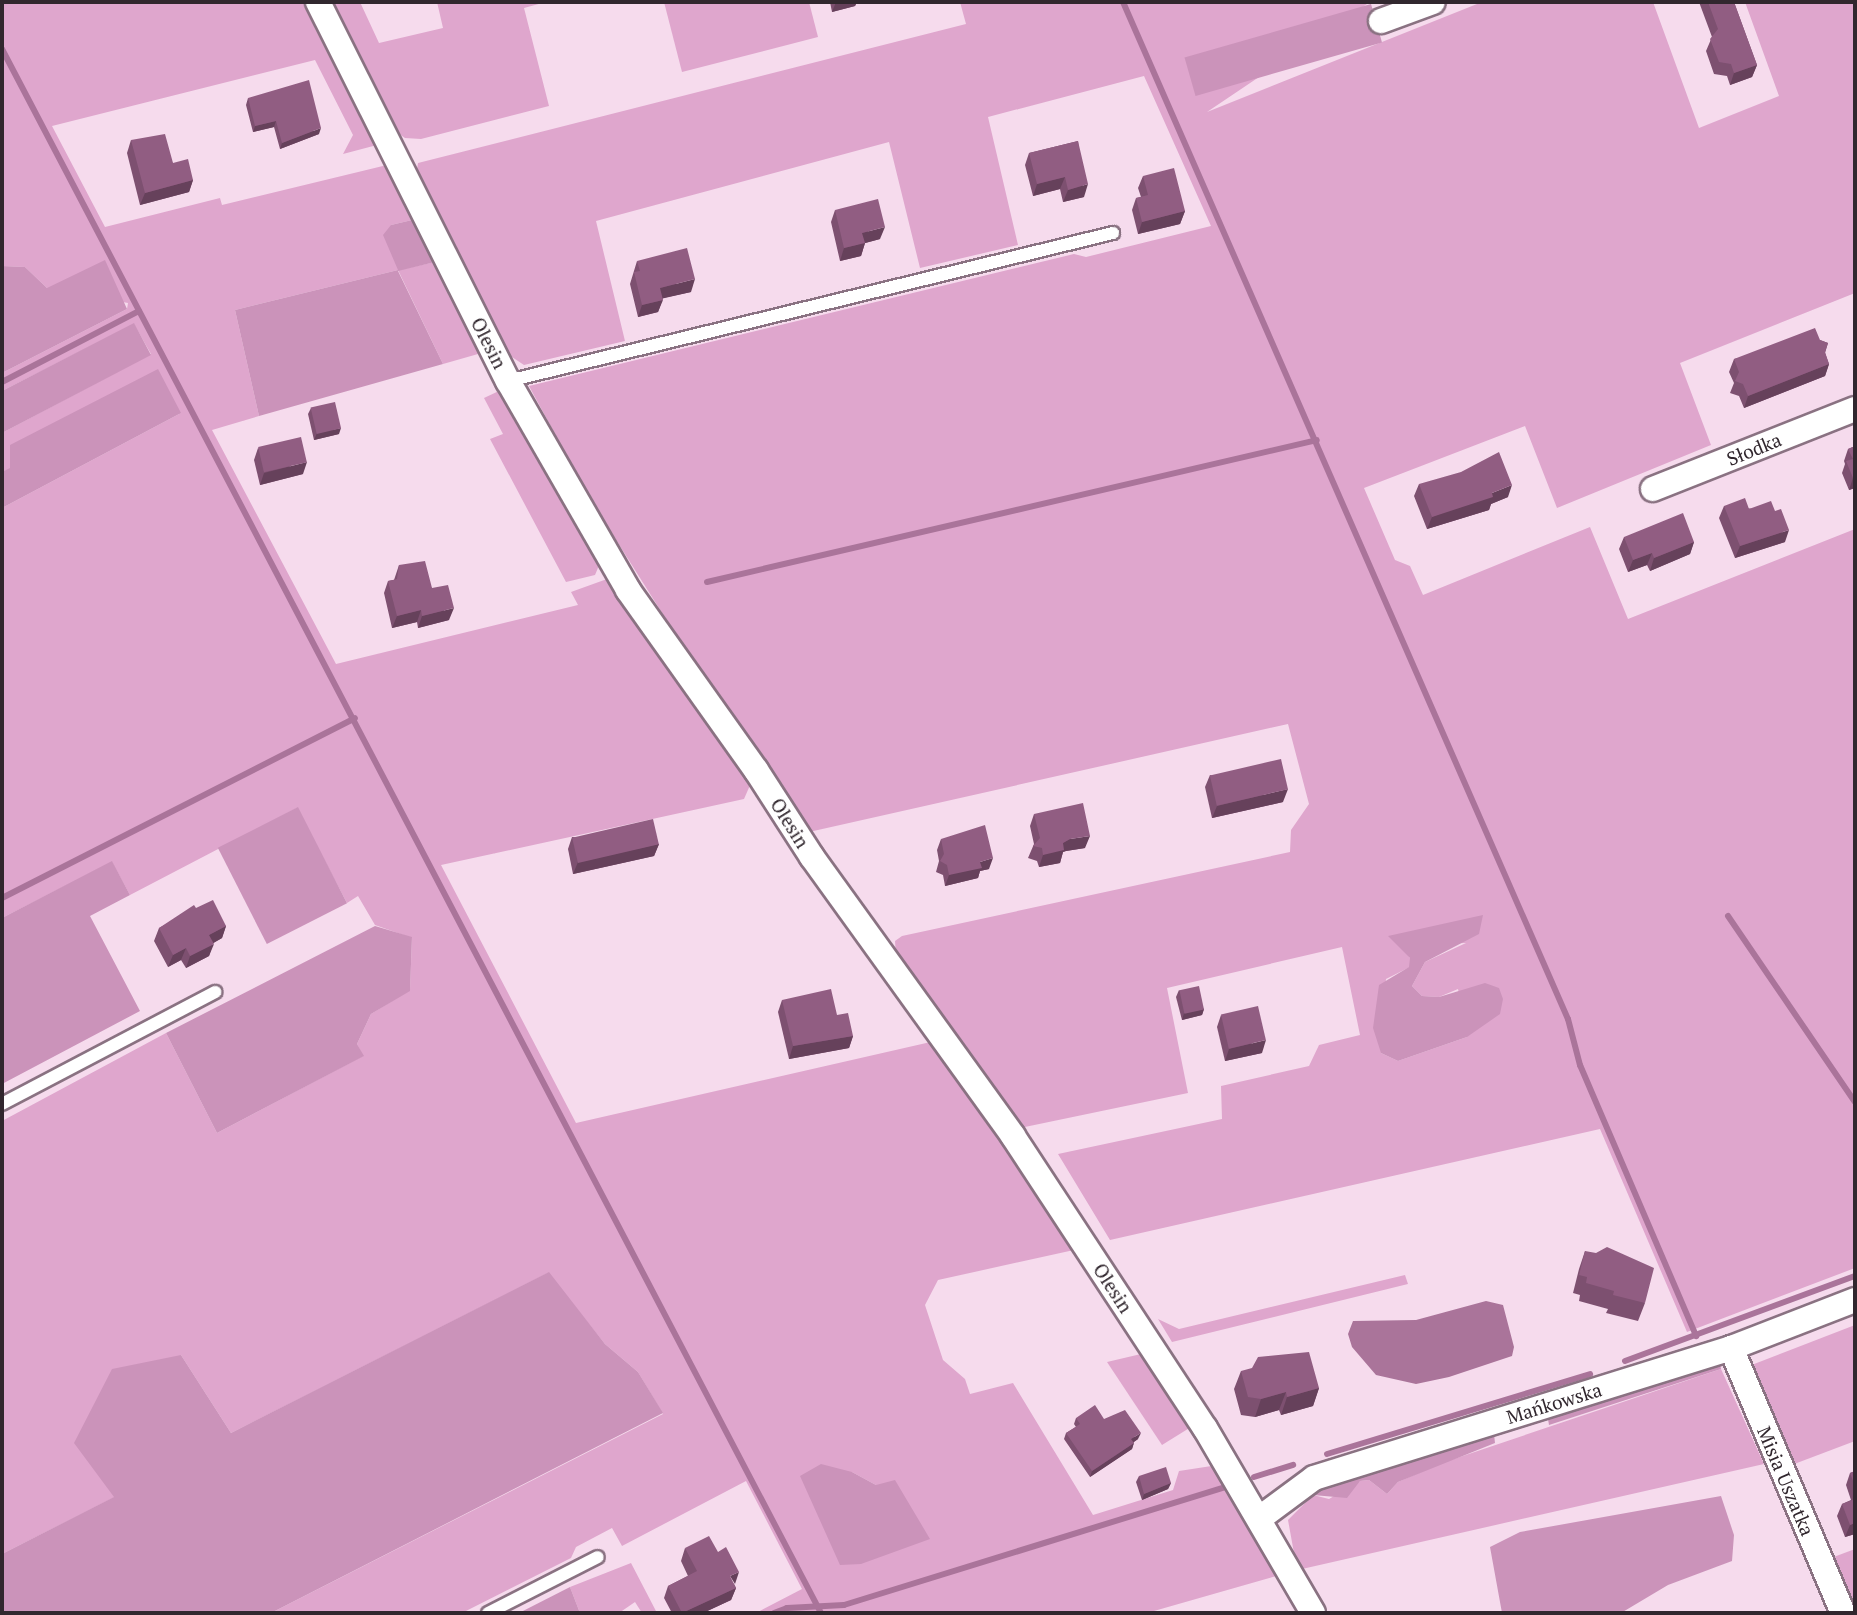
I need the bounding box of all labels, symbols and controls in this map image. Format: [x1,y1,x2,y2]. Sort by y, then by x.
street label: Olesin [466,314,512,372]
street label: Słodka [1723,428,1785,470]
street label: Olesin [766,794,814,852]
street label: Olesin [1089,1259,1137,1317]
street label: Mańkowska [1503,1378,1605,1428]
street label: Misia Uszatka [1753,1423,1819,1539]

